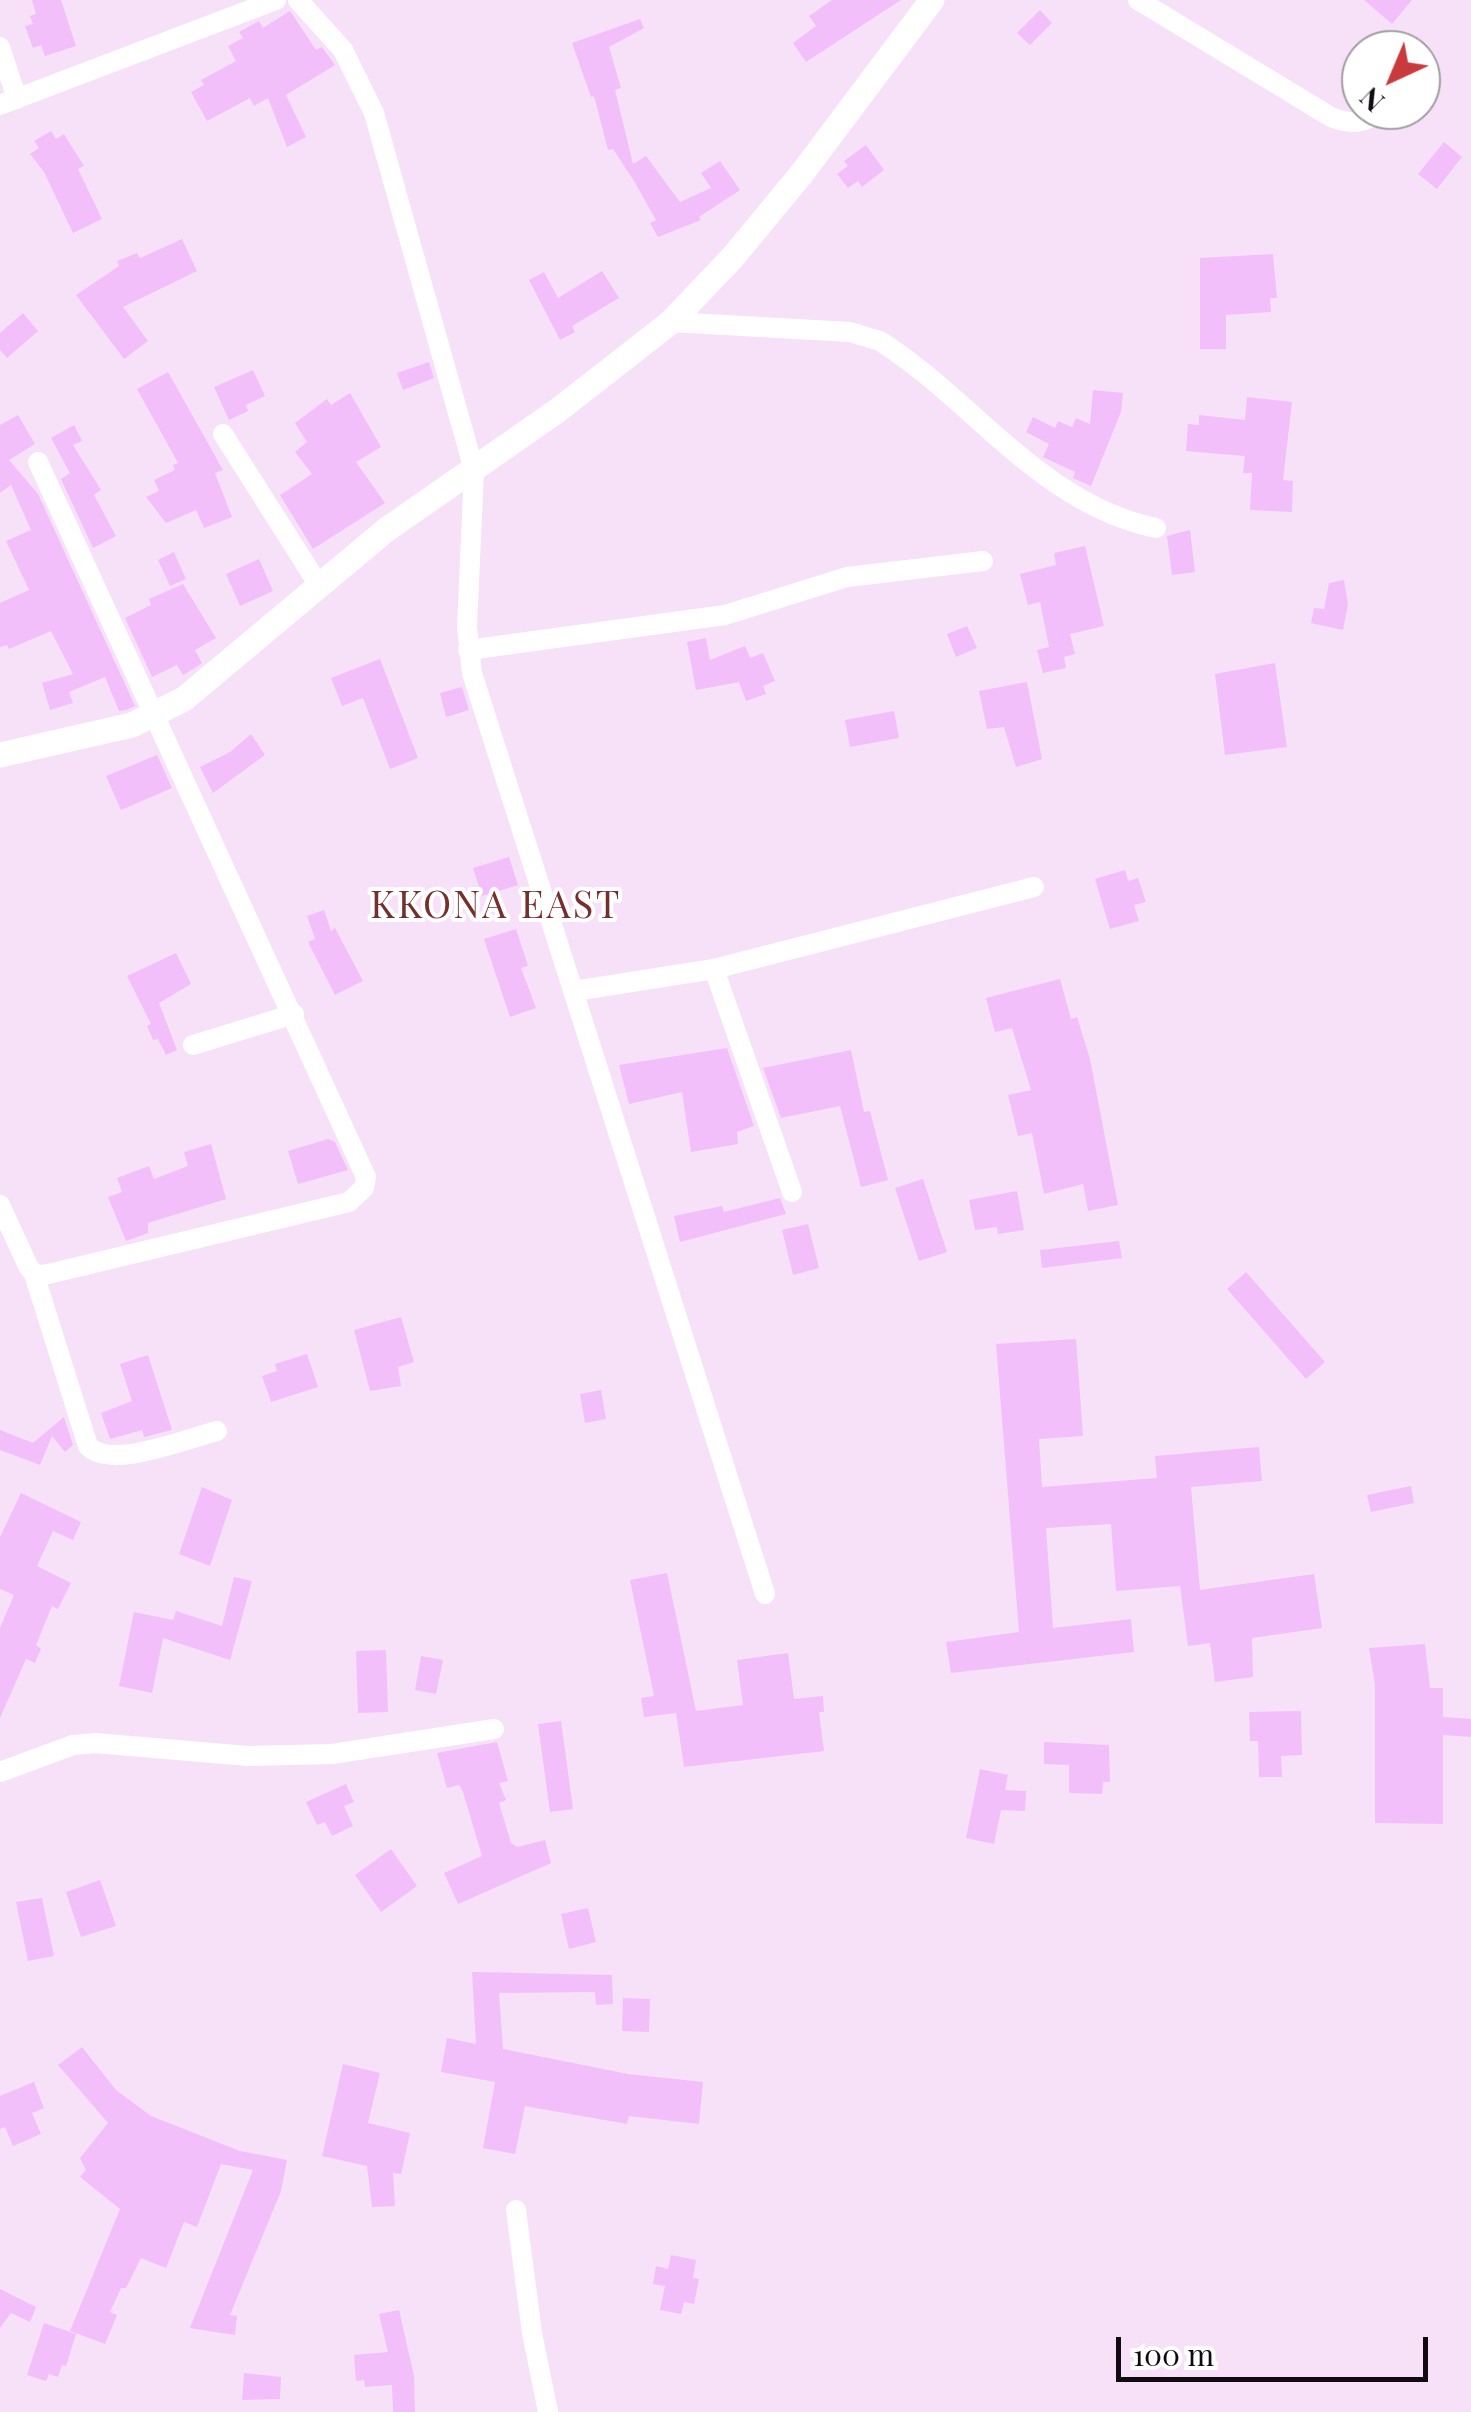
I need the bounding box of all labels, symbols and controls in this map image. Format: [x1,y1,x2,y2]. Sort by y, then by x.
north arrow [1341,30,1441,130]
text: N [1351,80,1391,121]
district label: KKONA EAST [370,883,622,929]
scale bar [1121,2317,1434,2379]
text: 100 m [1133,2334,1214,2374]

